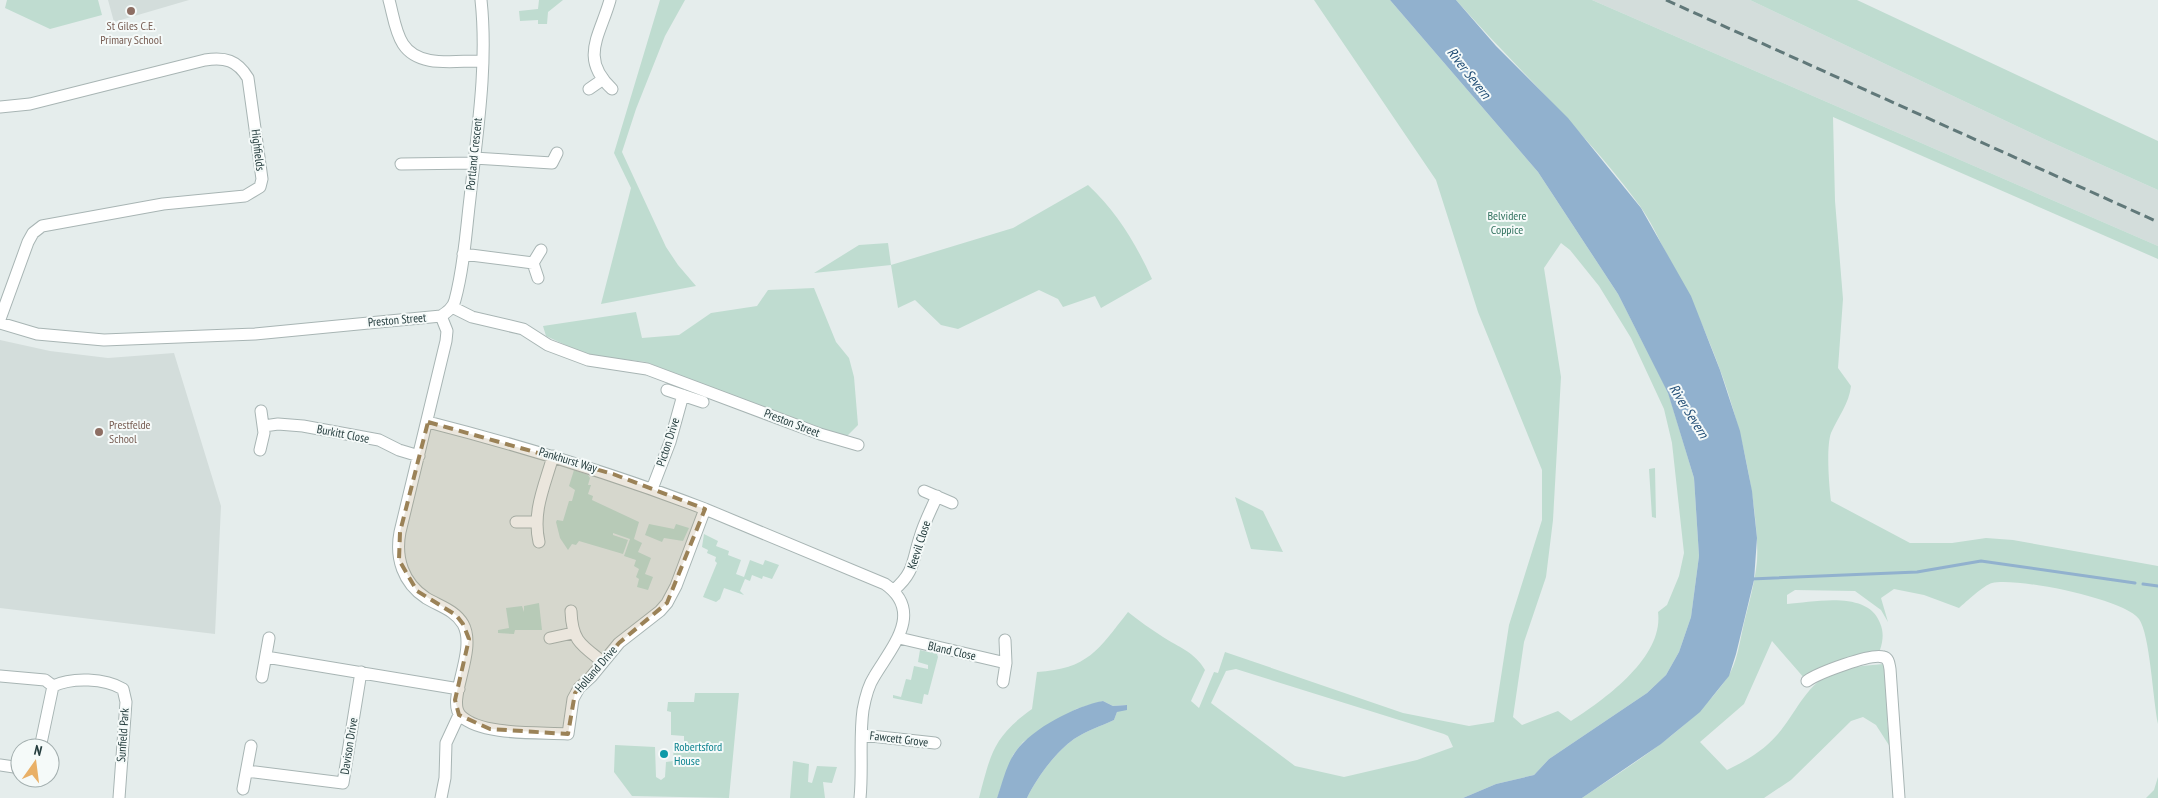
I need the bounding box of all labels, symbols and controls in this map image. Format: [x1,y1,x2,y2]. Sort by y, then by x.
marker: St Giles C.E. Primary School [125,5,137,17]
place label: St Giles C.E. Primary School [100,18,162,47]
water label: River Severn [1443,44,1495,103]
street label: Portland Crescent [462,116,485,191]
street label: Highfields [249,128,268,172]
park label: Belvidere Coppice [1487,208,1527,237]
street label: Preston Street [367,309,427,330]
water label: River Severn [1665,381,1713,442]
street label: Preston Street [762,405,823,440]
street label: Picton Drive [653,416,682,468]
place label: Prestfelde School [109,417,151,446]
street label: Burkitt Close [316,421,371,446]
marker: Prestfelde School [93,426,105,438]
street label: Pankhurst Way [537,444,600,476]
street label: Keevil Close [904,519,933,571]
street label: Bland Close [927,638,978,663]
street label: Holland Drive [571,642,620,695]
street label: Sunfield Park [113,707,132,763]
street label: Davison Drive [337,716,360,775]
street label: Fawcett Grove [869,727,929,750]
north arrow [10,738,60,788]
place label: Robertsford House [674,739,722,768]
text: N [32,741,44,760]
marker: Robertsford House [658,748,670,760]

